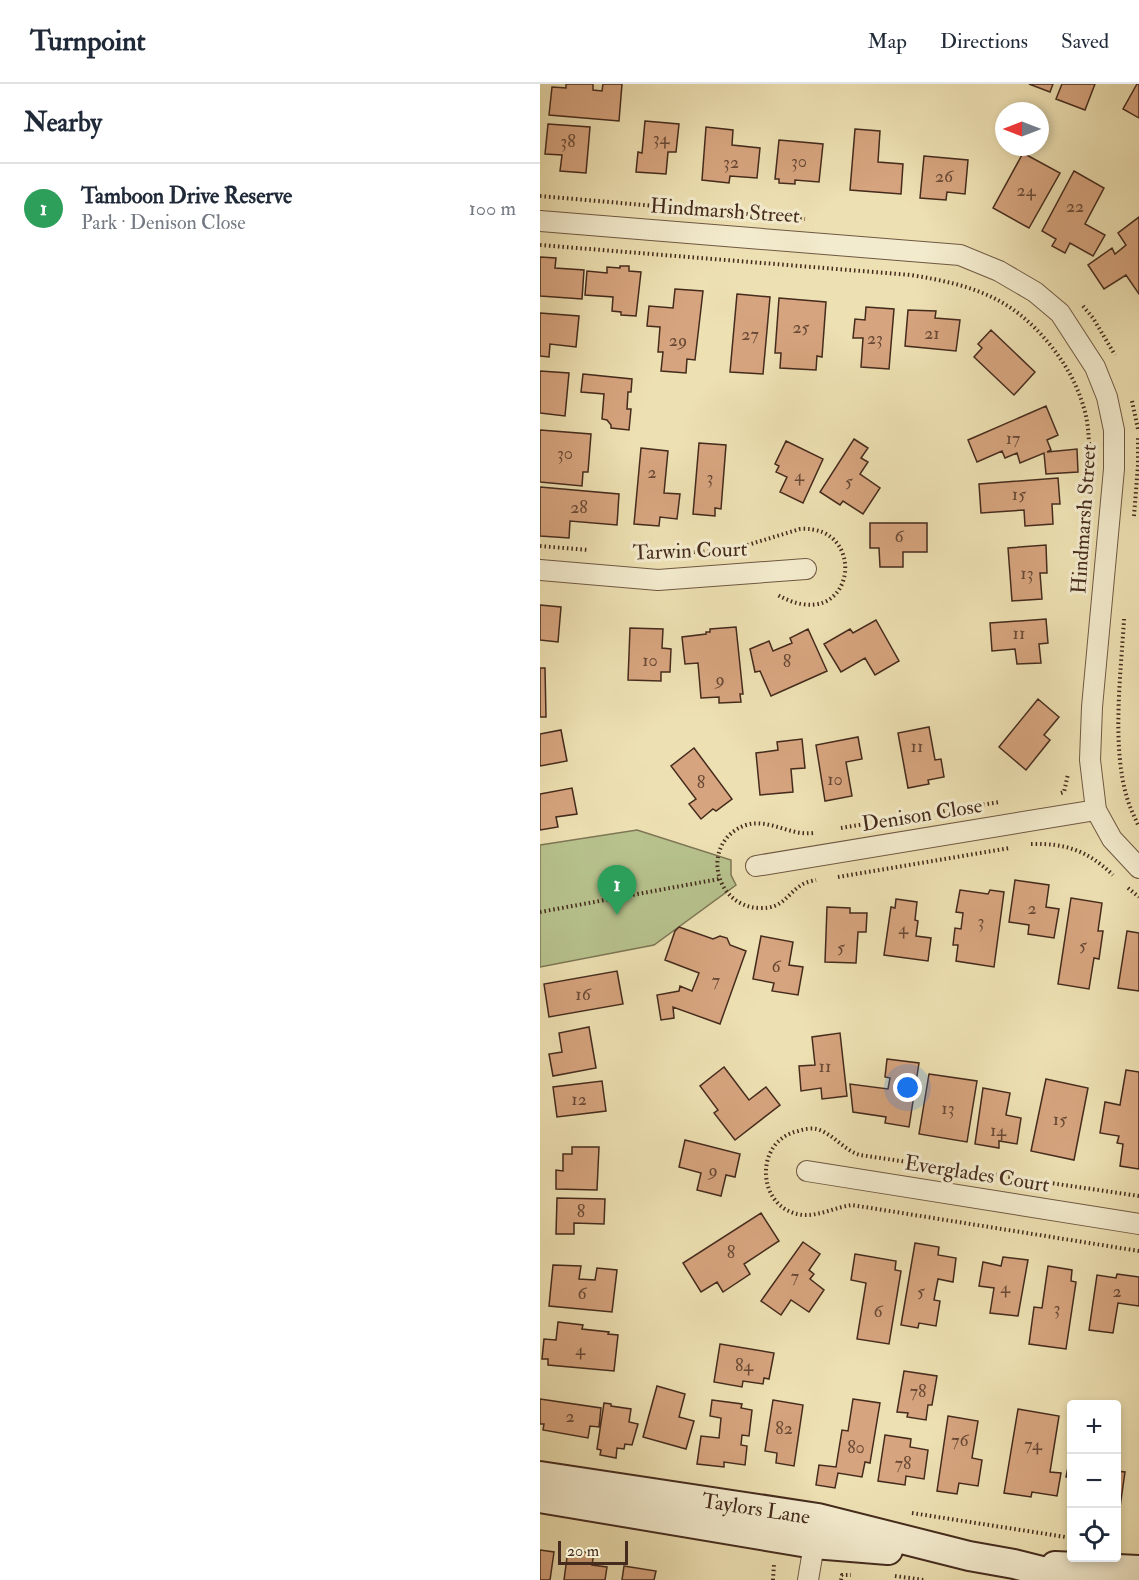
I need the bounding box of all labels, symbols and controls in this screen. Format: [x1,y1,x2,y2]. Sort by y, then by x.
text: Turnpoint [30,24,146,59]
text: Map [867,28,907,55]
text: Directions [940,28,1028,55]
text: Saved [1061,28,1109,55]
north arrow [995,102,1049,156]
text: Nearby [24,107,102,139]
house number: 34 [653,127,671,150]
house number: 38 [560,130,576,153]
house number: 30 [791,150,807,173]
house number: 32 [723,151,739,174]
house number: 26 [935,165,954,188]
house number: 24 [1017,179,1037,202]
text: Tamboon Drive Reserve [81,182,292,210]
street label: Hindmarsh Street [649,192,801,230]
house number: 22 [1066,195,1084,218]
text: 1 [40,196,47,221]
text: 100 m [469,196,516,221]
text: Park · Denison Close [81,210,246,235]
house number: 25 [793,316,810,339]
house number: 21 [924,322,940,345]
house number: 27 [741,323,759,346]
house number: 23 [867,327,883,350]
house number: 29 [669,329,687,352]
house number: 17 [1006,427,1020,450]
house number: 30 [557,442,573,465]
street label: Hindmarsh Street [1065,443,1103,595]
house number: 2 [647,461,657,484]
house number: 4 [794,464,805,487]
house number: 3 [707,466,713,489]
house number: 5 [845,470,853,493]
house number: 15 [1012,483,1026,506]
house number: 28 [570,496,588,519]
house number: 6 [894,525,904,548]
street label: Tarwin Court [632,536,748,566]
house number: 13 [1020,562,1034,585]
house number: 11 [1013,622,1025,645]
house number: 10 [642,649,658,672]
house number: 8 [783,650,791,673]
house number: 9 [713,668,725,691]
house number: 11 [911,735,923,758]
house number: 10 [827,768,843,791]
house number: 8 [697,771,705,794]
street label: Denison Close [860,792,984,838]
pin: 1 [598,866,637,915]
house number: 2 [1027,897,1037,920]
house number: 3 [978,910,984,933]
house number: 4 [898,917,909,940]
house number: 5 [1079,934,1087,957]
house number: 5 [837,936,845,959]
house number: 6 [771,955,781,978]
house number: 7 [712,969,720,992]
house number: 16 [575,983,592,1006]
house number: 11 [819,1055,831,1078]
your location [893,1073,922,1102]
house number: 12 [571,1088,587,1111]
house number: 13 [941,1097,955,1120]
house number: 15 [1053,1108,1067,1131]
house number: 14 [990,1119,1007,1142]
street label: Everglades Court [903,1149,1051,1199]
house number: 9 [706,1159,718,1182]
house number: 8 [577,1200,585,1223]
house number: 8 [727,1241,735,1264]
house number: 7 [791,1265,799,1288]
house number: 4 [1000,1276,1011,1299]
house number: 5 [917,1280,925,1303]
house number: 2 [1112,1280,1122,1303]
house number: 6 [577,1282,587,1305]
house number: 3 [1054,1297,1060,1320]
house number: 6 [873,1300,883,1323]
house number: 4 [575,1338,586,1361]
house number: 84 [735,1354,754,1377]
house number: 78 [910,1380,926,1403]
map controls [1067,1400,1121,1562]
button: + [1067,1400,1121,1454]
house number: 2 [565,1405,575,1428]
house number: 82 [775,1417,793,1440]
house number: 76 [951,1429,970,1452]
house number: 74 [1024,1433,1043,1456]
house number: 80 [847,1436,865,1459]
house number: 78 [895,1452,911,1475]
button: − [1067,1454,1121,1508]
street label: Taylors Lane [700,1487,812,1531]
button: locate [1067,1508,1121,1562]
scale bar [558,1538,628,1566]
text: 20 m [567,1541,599,1561]

